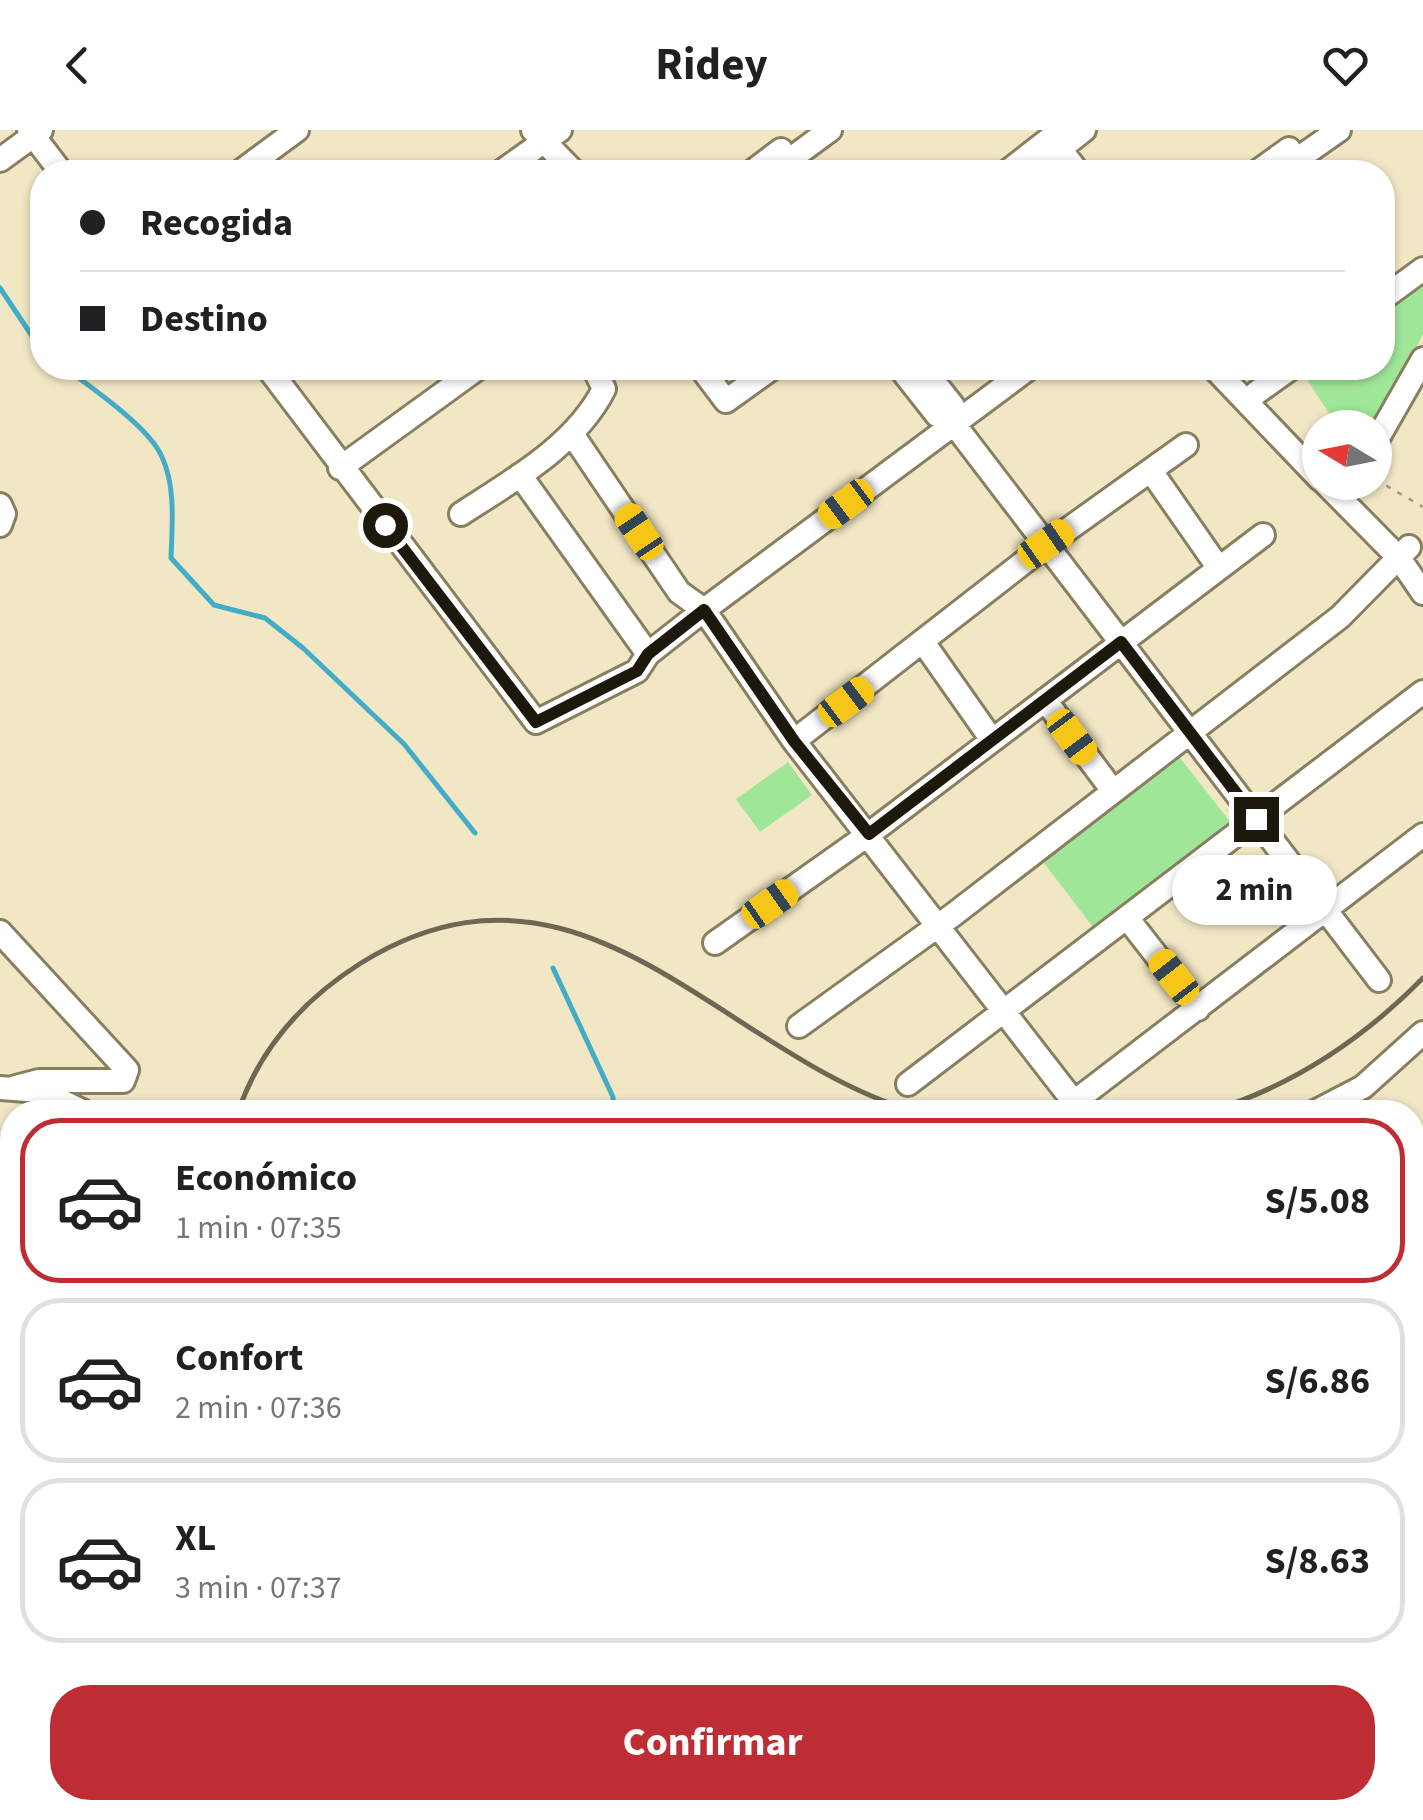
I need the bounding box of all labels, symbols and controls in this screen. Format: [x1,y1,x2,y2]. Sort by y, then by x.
text: Ridey [655,33,768,97]
icon: back [50,38,105,93]
icon: heart [1318,38,1373,93]
text: Recogida [140,196,293,250]
text: Destino [140,292,268,346]
north arrow [1302,410,1392,500]
map controls [1302,410,1392,500]
car [813,474,879,534]
car [610,499,668,565]
route start [363,503,408,548]
car [1013,515,1079,573]
car [813,672,879,732]
car [1042,704,1102,770]
route end [1234,797,1279,842]
callout: 2 min [1174,854,1338,924]
text: 2 min [1216,867,1293,913]
car [737,875,803,933]
car [1144,944,1204,1010]
text: Económico [175,1151,357,1205]
icon: car [55,1156,145,1246]
text: S/5.08 [1264,1174,1370,1228]
text: 1 min · 07:35 [175,1205,342,1251]
text: Confort [175,1331,303,1385]
icon: car [55,1336,145,1426]
text: S/6.86 [1264,1354,1370,1408]
text: 2 min · 07:36 [175,1385,342,1431]
text: XL [175,1511,216,1565]
icon: car [55,1516,145,1606]
text: S/8.63 [1264,1534,1370,1588]
text: 3 min · 07:37 [175,1565,342,1611]
button: Confirmar [50,1685,1375,1800]

